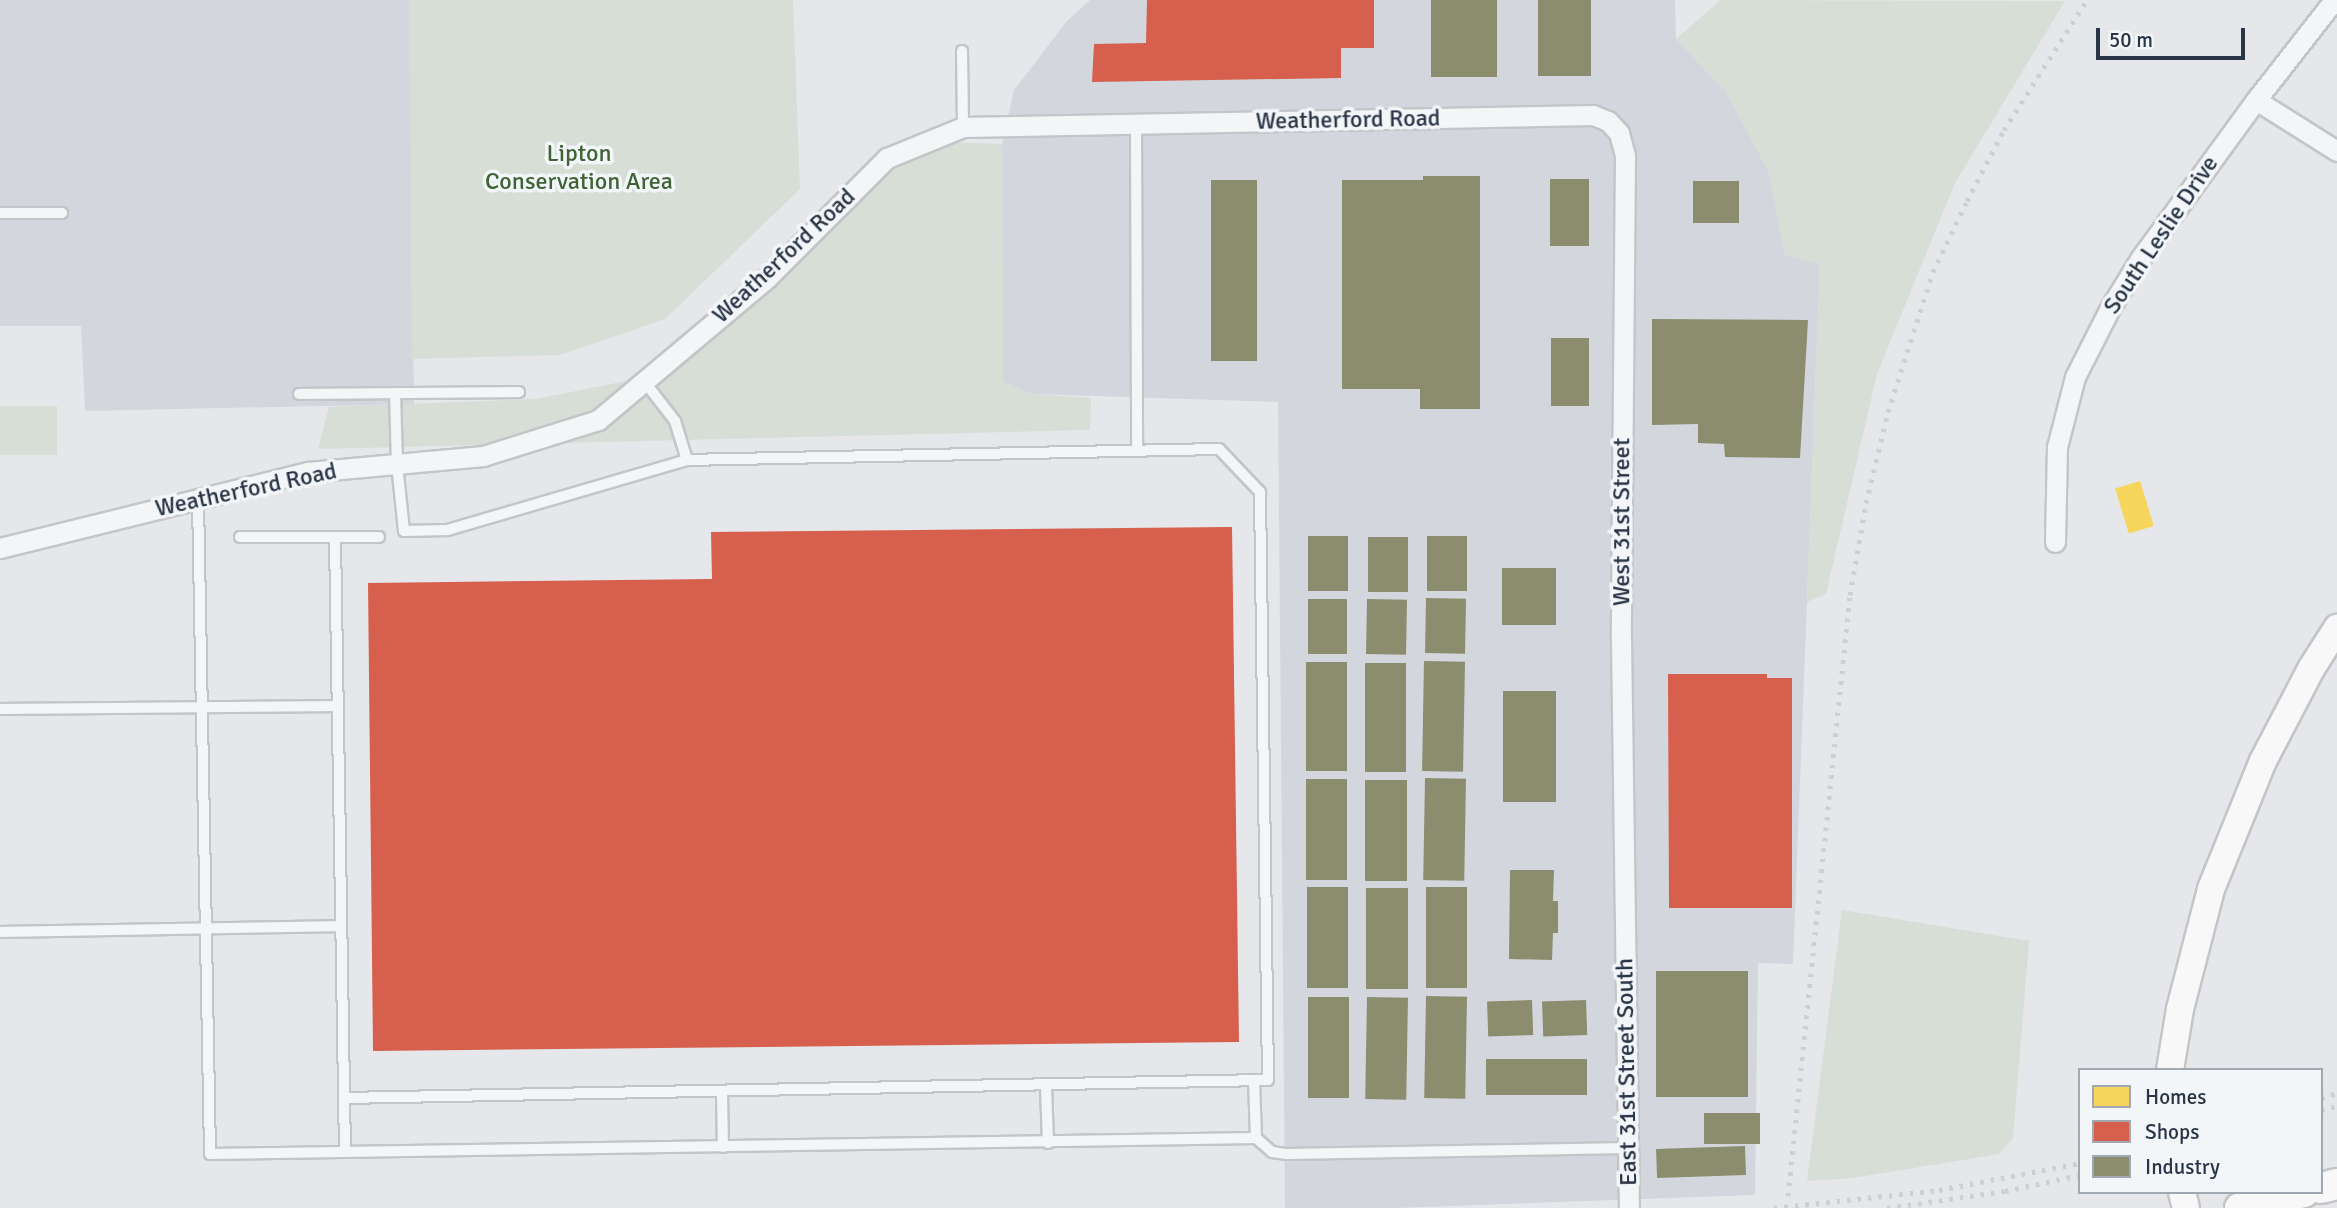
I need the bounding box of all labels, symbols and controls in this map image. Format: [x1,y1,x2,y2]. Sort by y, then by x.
scale bar [2099,14,2248,58]
text: 50 m [2109,27,2153,53]
street label: Weatherford Road [1255,104,1441,136]
park label: Lipton Conservation Area [485,140,673,196]
street label: South Leslie Drive [2097,150,2225,320]
street label: Weatherford Road [707,182,861,330]
street label: West 31st Street [1608,438,1636,606]
street label: Weatherford Road [153,457,339,523]
street label: East 31st Street South [1611,958,1643,1186]
legend [2078,1068,2323,1194]
text: Homes [2145,1084,2207,1110]
text: Shops [2145,1119,2199,1145]
text: Industry [2145,1154,2220,1180]

